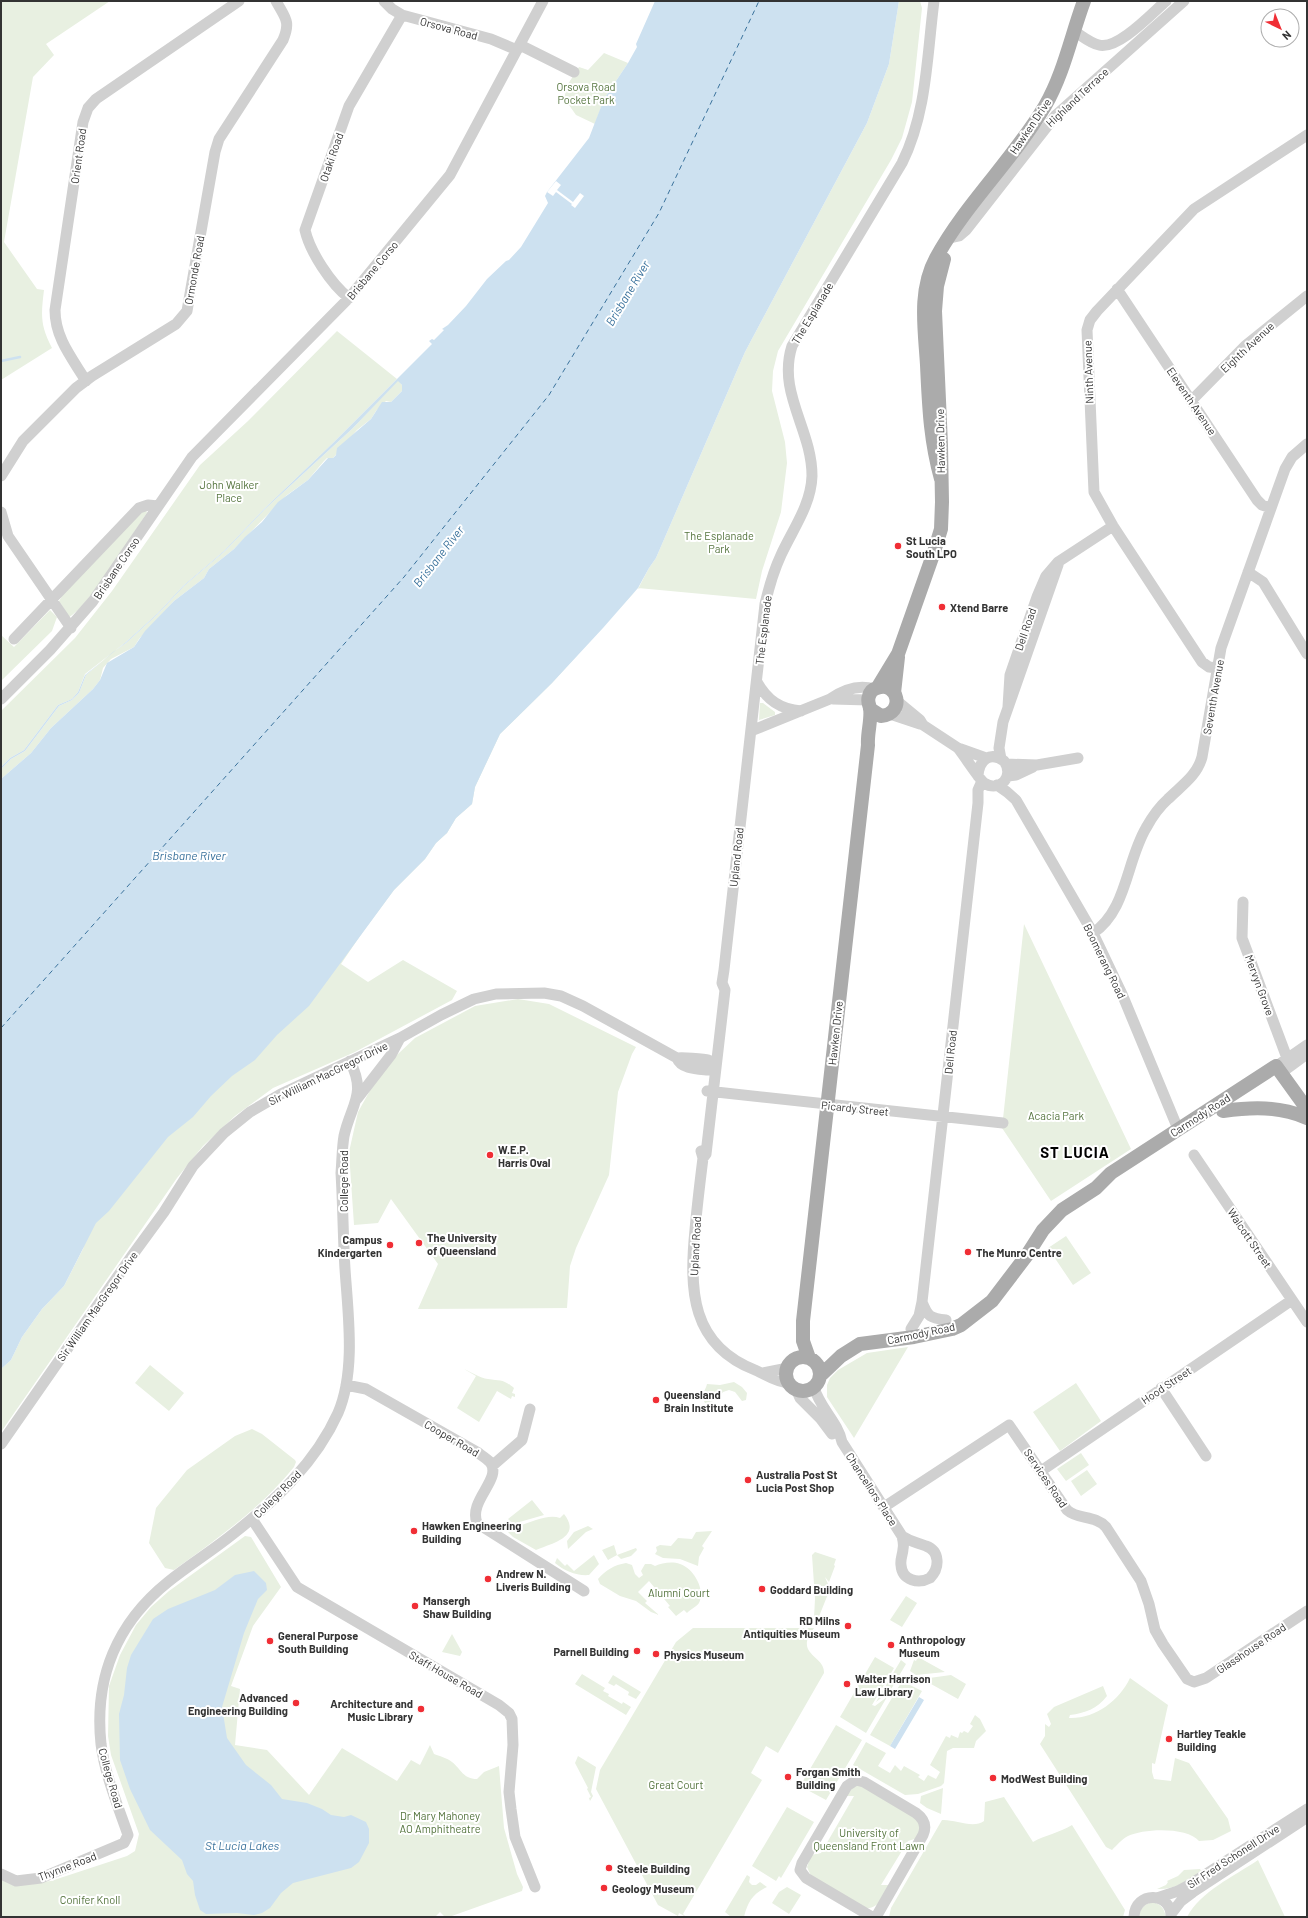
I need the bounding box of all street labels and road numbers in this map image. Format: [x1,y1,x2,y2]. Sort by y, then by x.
street label: Orsova Road [419,14,479,42]
street label: Highland Terrace [1043,65,1111,129]
street label: Hawken Drive [1007,96,1053,156]
street label: Orient Road [68,127,88,185]
street label: Otaki Road [317,131,345,183]
street label: Ormonde Road [182,234,206,306]
street label: Brisbane Corso [344,238,400,302]
street label: The Esplanade [788,280,836,346]
street label: Eighth Avenue [1218,319,1277,375]
street label: Ninth Avenue [1080,340,1096,404]
street label: Eleventh Avenue [1165,365,1220,437]
street label: Hawken Drive [933,409,947,473]
street label: Brisbane Corso [90,534,142,602]
street label: The Esplanade [752,594,774,665]
street label: Dell Road [1012,606,1038,652]
street label: Seventh Avenue [1200,658,1226,736]
street label: Upland Road [726,827,746,887]
street label: Boomerang Road [1081,921,1129,1001]
street label: Mervyn Grove [1243,953,1277,1017]
street label: Hawken Drive [825,1000,845,1066]
street label: Dell Road [941,1029,959,1075]
street label: Sir William MacGregor Drive [266,1038,390,1108]
street label: Carmody Road [1168,1091,1232,1139]
street label: Picardy Street [821,1098,889,1118]
street label: College Road [337,1150,350,1212]
street label: Walcott Street [1225,1206,1275,1270]
street label: Upland Road [687,1216,703,1276]
street label: Sir William MacGregor Drive [54,1248,140,1363]
street label: Carmody Road [886,1319,956,1347]
street label: Hood Street [1139,1364,1193,1406]
street label: Cooper Road [422,1417,482,1459]
street label: Services Road [1022,1446,1070,1510]
street label: Chancellors Place [844,1450,900,1528]
street label: College Road [251,1468,303,1520]
street label: Glasshouse Road [1214,1620,1288,1676]
street label: Staff House Road [407,1648,485,1700]
street label: College Road [96,1746,126,1810]
street label: Sir Fred Schonell Drive [1185,1821,1282,1891]
street label: Thynne Road [36,1849,98,1883]

